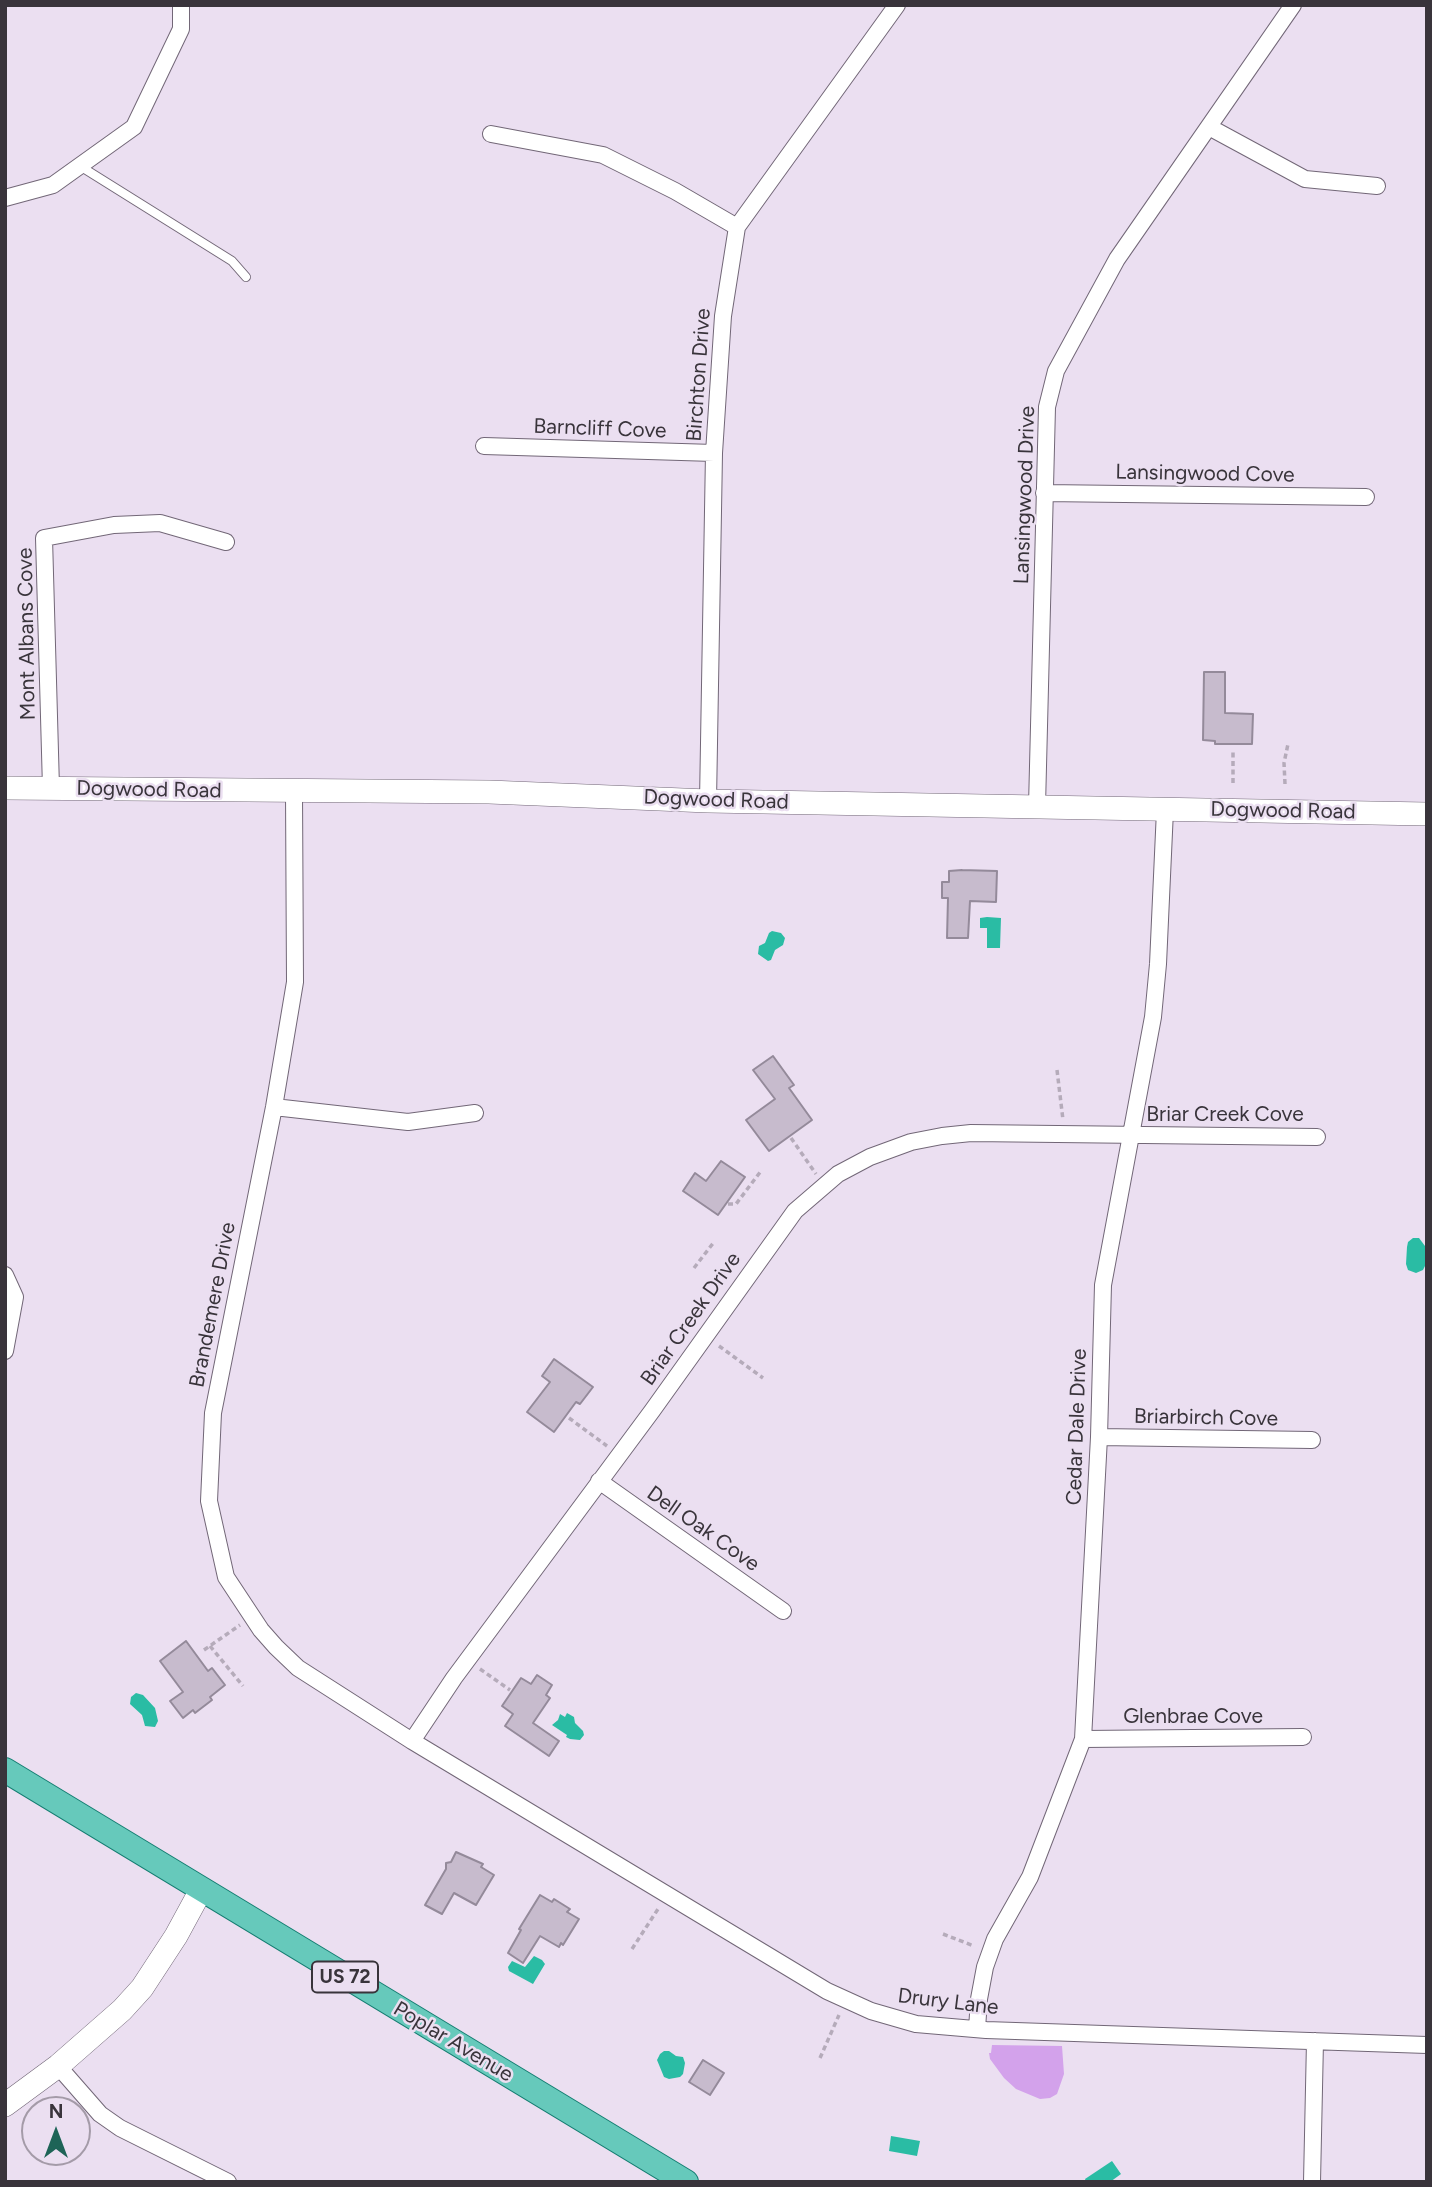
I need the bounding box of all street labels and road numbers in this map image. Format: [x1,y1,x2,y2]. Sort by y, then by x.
street label: Birchton Drive [682,308,716,442]
street label: Lansingwood Drive [1009,405,1041,585]
street label: Barncliff Cove [533,414,667,444]
street label: Lansingwood Cove [1115,460,1295,488]
street label: Mont Albans Cove [13,548,41,720]
street label: Dogwood Road [76,776,222,804]
street label: Dogwood Road [643,785,789,815]
street label: Dogwood Road [1210,797,1356,825]
street label: Briar Creek Cove [1146,1102,1304,1128]
street label: Brandemere Drive [185,1220,241,1390]
street label: Briar Creek Drive [636,1248,746,1390]
street label: Cedar Dale Drive [1062,1348,1092,1506]
street label: Briarbirch Cove [1134,1404,1278,1432]
street label: Dell Oak Cove [642,1481,764,1577]
street label: Glenbrae Cove [1123,1704,1263,1730]
road number: US 72 [312,1962,378,1993]
street label: Drury Lane [896,1983,1000,2021]
street label: Poplar Avenue [389,1996,517,2088]

